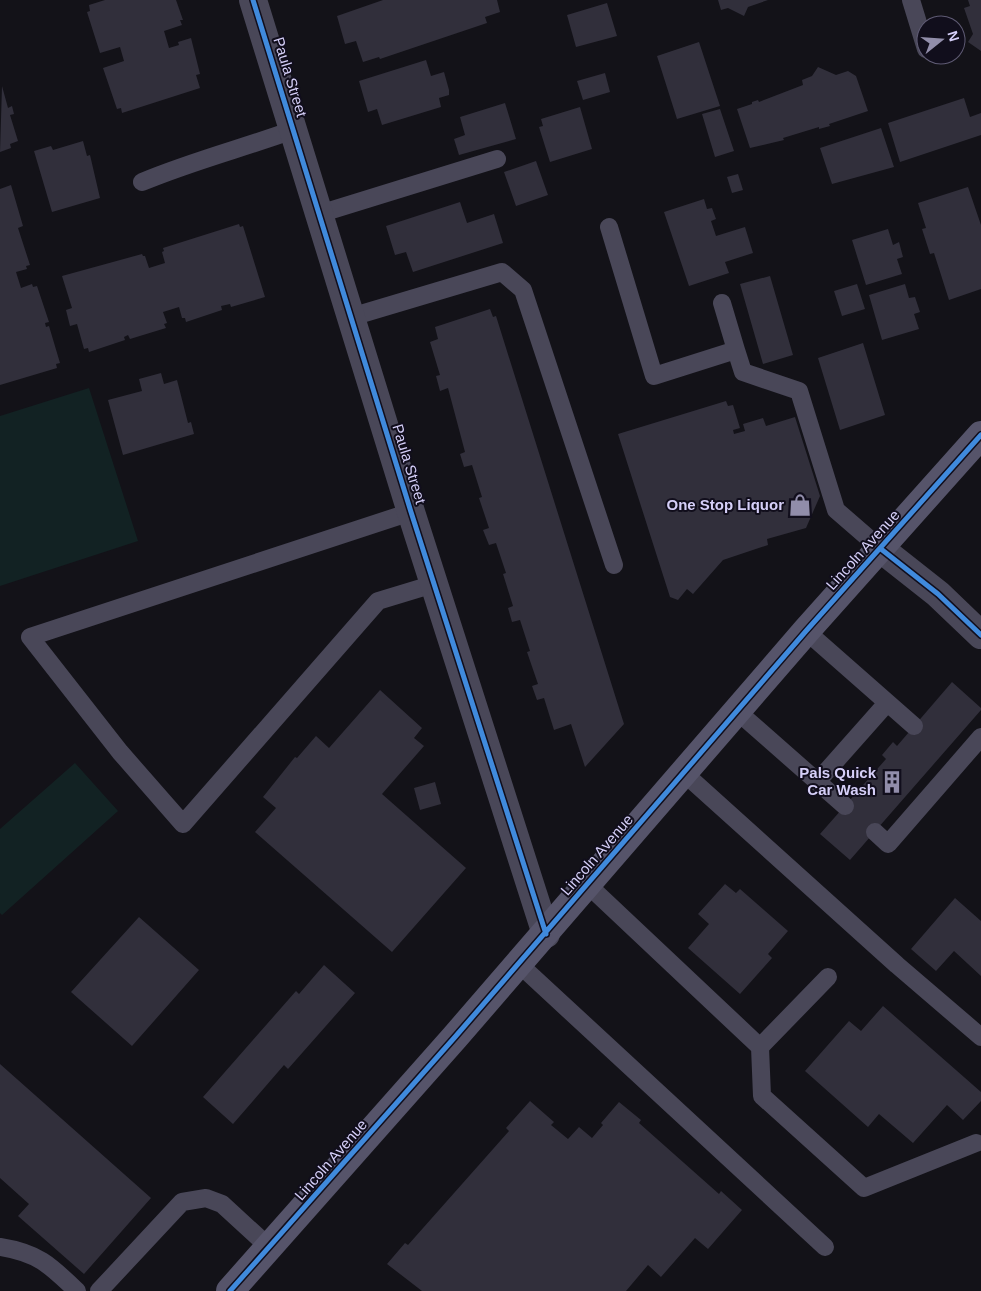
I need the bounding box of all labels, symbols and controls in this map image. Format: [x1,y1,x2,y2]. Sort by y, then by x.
north arrow [916,15,966,65]
text: N [944,29,963,43]
street label: Paula Street [270,35,311,120]
street label: Paula Street [389,422,430,507]
shop icon: One Stop Liquor [787,492,813,518]
place label: One Stop Liquor [667,496,784,513]
street label: Lincoln Avenue [822,506,903,593]
place label: Pals Quick Car Wash [799,764,877,798]
building icon: Pals Quick Car Wash [879,769,905,795]
street label: Lincoln Avenue [557,811,636,899]
street label: Lincoln Avenue [291,1116,370,1204]

